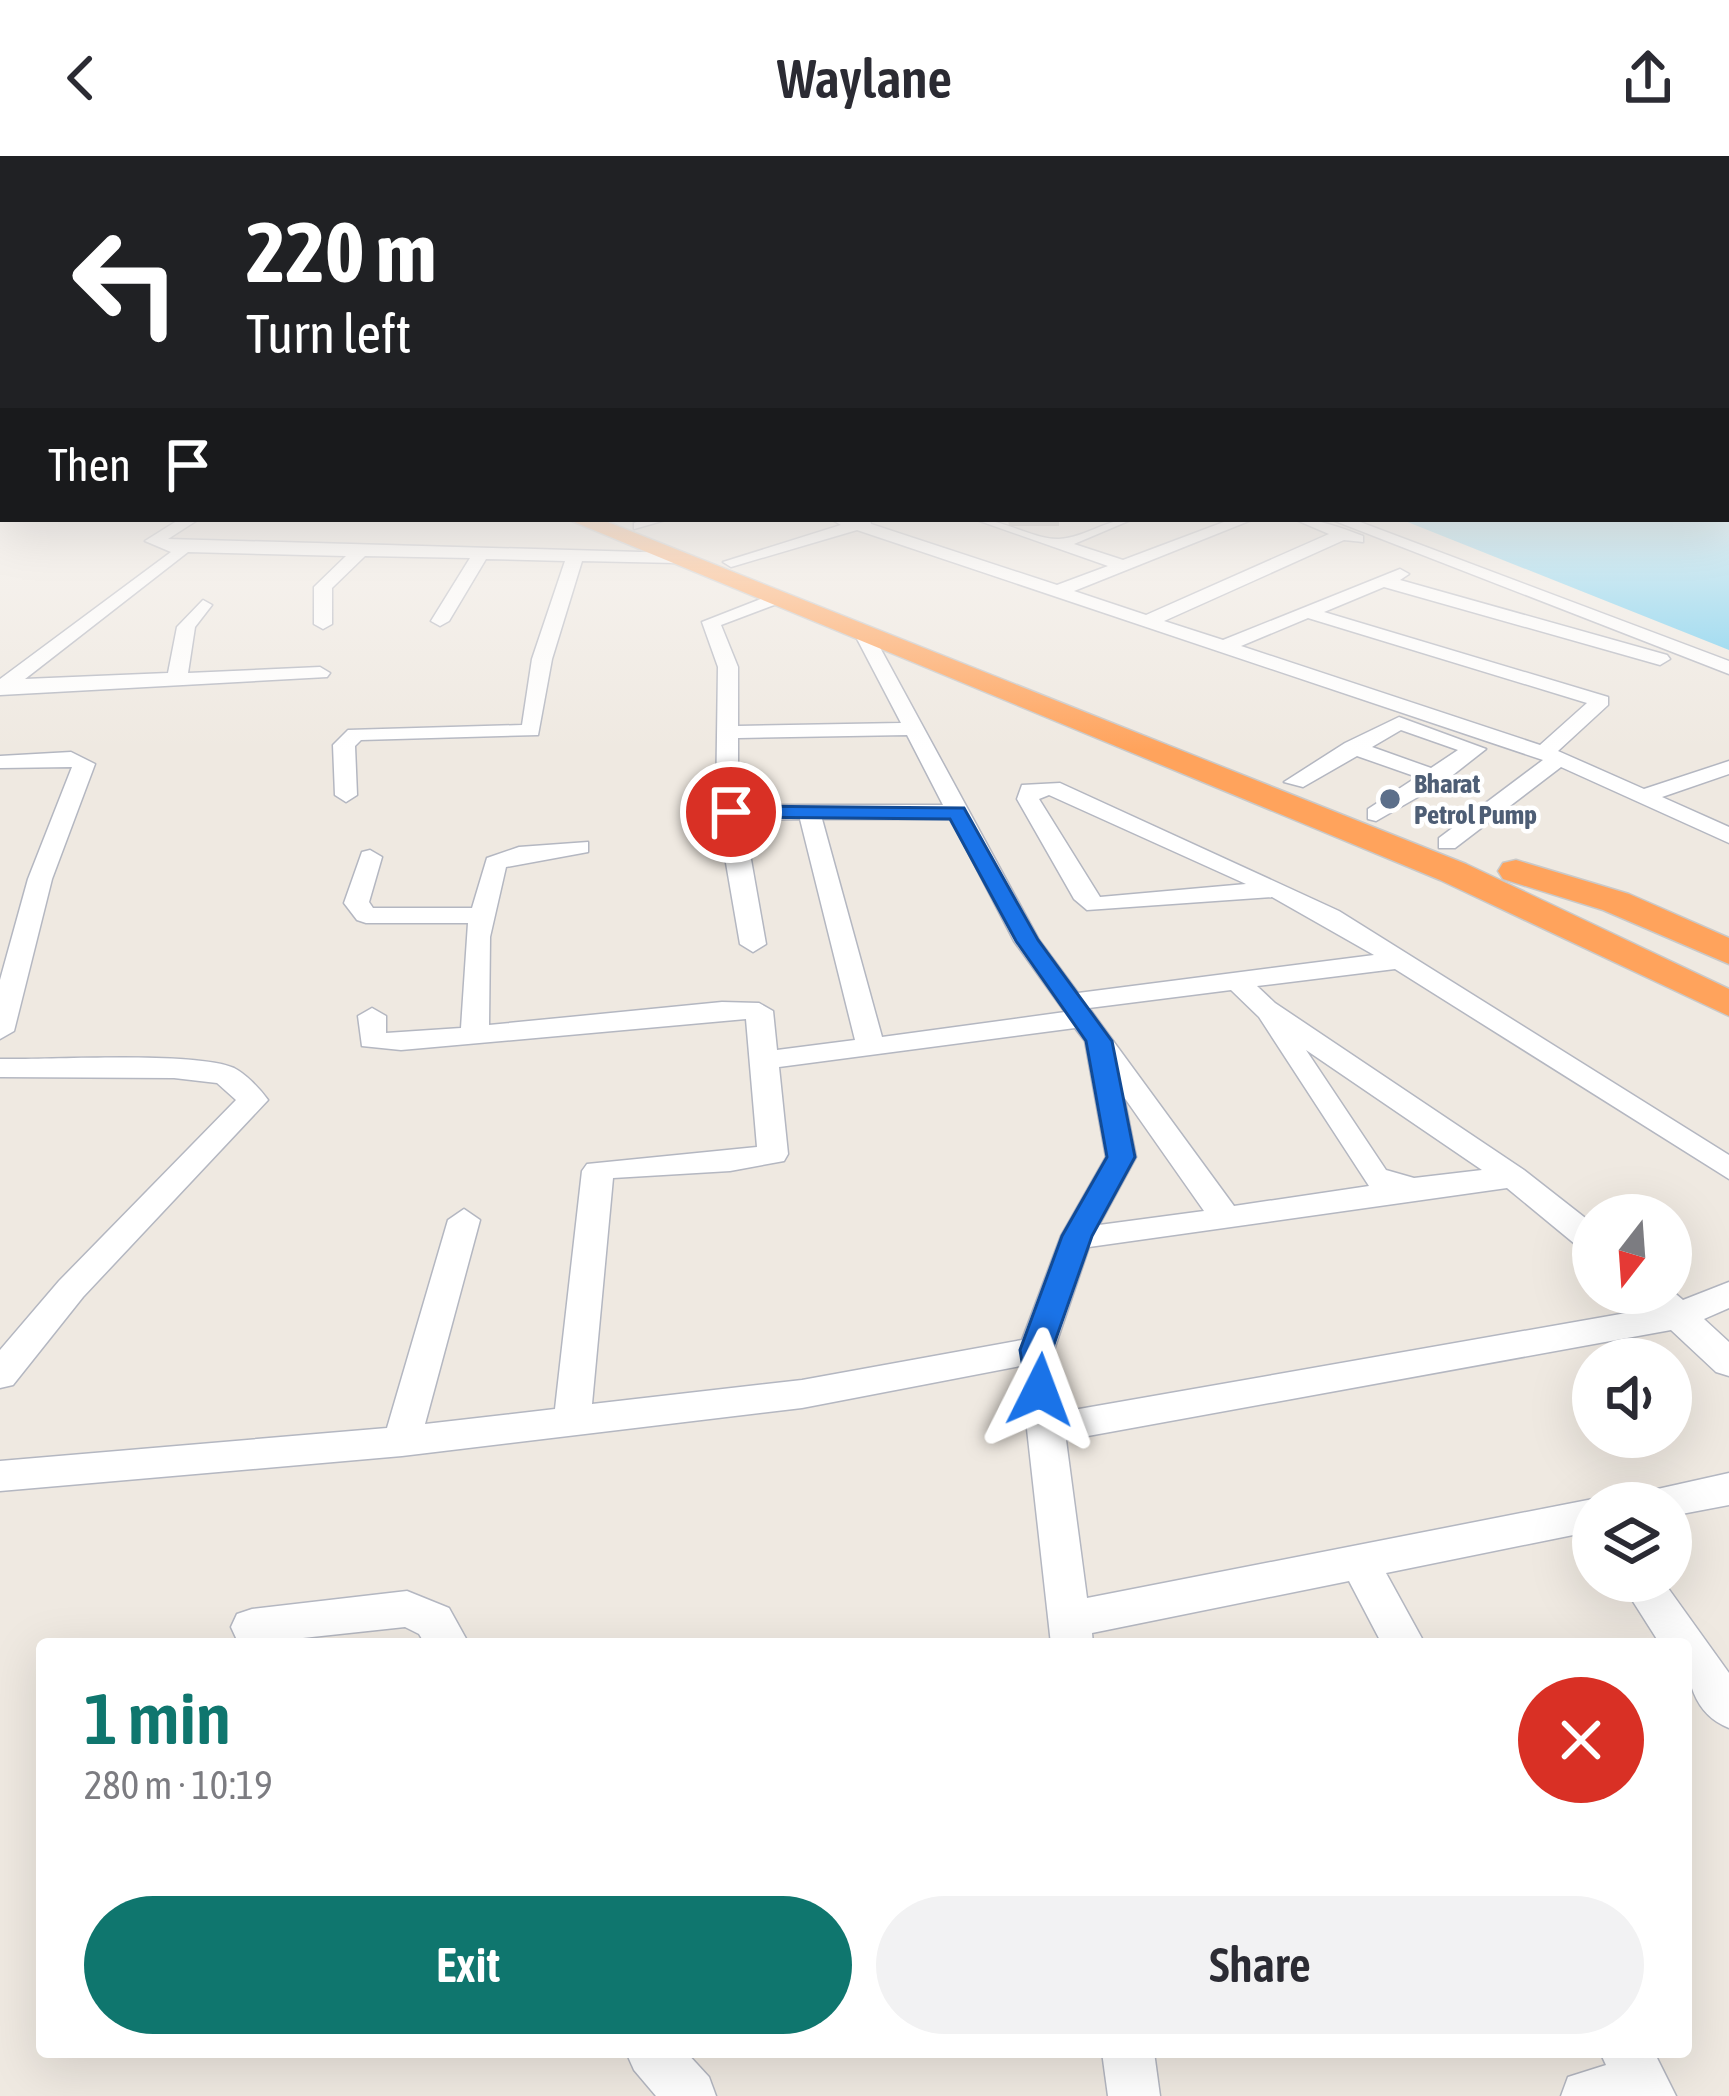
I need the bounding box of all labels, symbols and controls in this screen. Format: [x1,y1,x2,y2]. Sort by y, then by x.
icon: back [48,45,114,111]
icon: share [1615,45,1681,111]
text: Waylane [777,48,952,109]
icon: left [48,204,204,360]
text: 220 m [246,204,436,300]
text: Turn left [246,303,411,364]
icon: arrive [155,432,221,498]
text: Then [48,439,131,491]
pin [680,761,782,863]
place label: Bharat Petrol Pump [1414,768,1537,830]
icon: arrive [698,779,764,845]
marker: Bharat Petrol Pump [1377,786,1403,812]
north arrow [1572,1194,1692,1314]
map controls [1572,1194,1692,1602]
position arrow [977,1327,1103,1453]
button: sound [1572,1338,1692,1458]
button: layers [1572,1482,1692,1602]
text: 1 min [84,1677,231,1759]
button: close [1518,1677,1644,1803]
text: 280 m · 10:19 [84,1763,273,1807]
button: Exit [84,1896,852,2034]
button: Share [876,1896,1644,2034]

